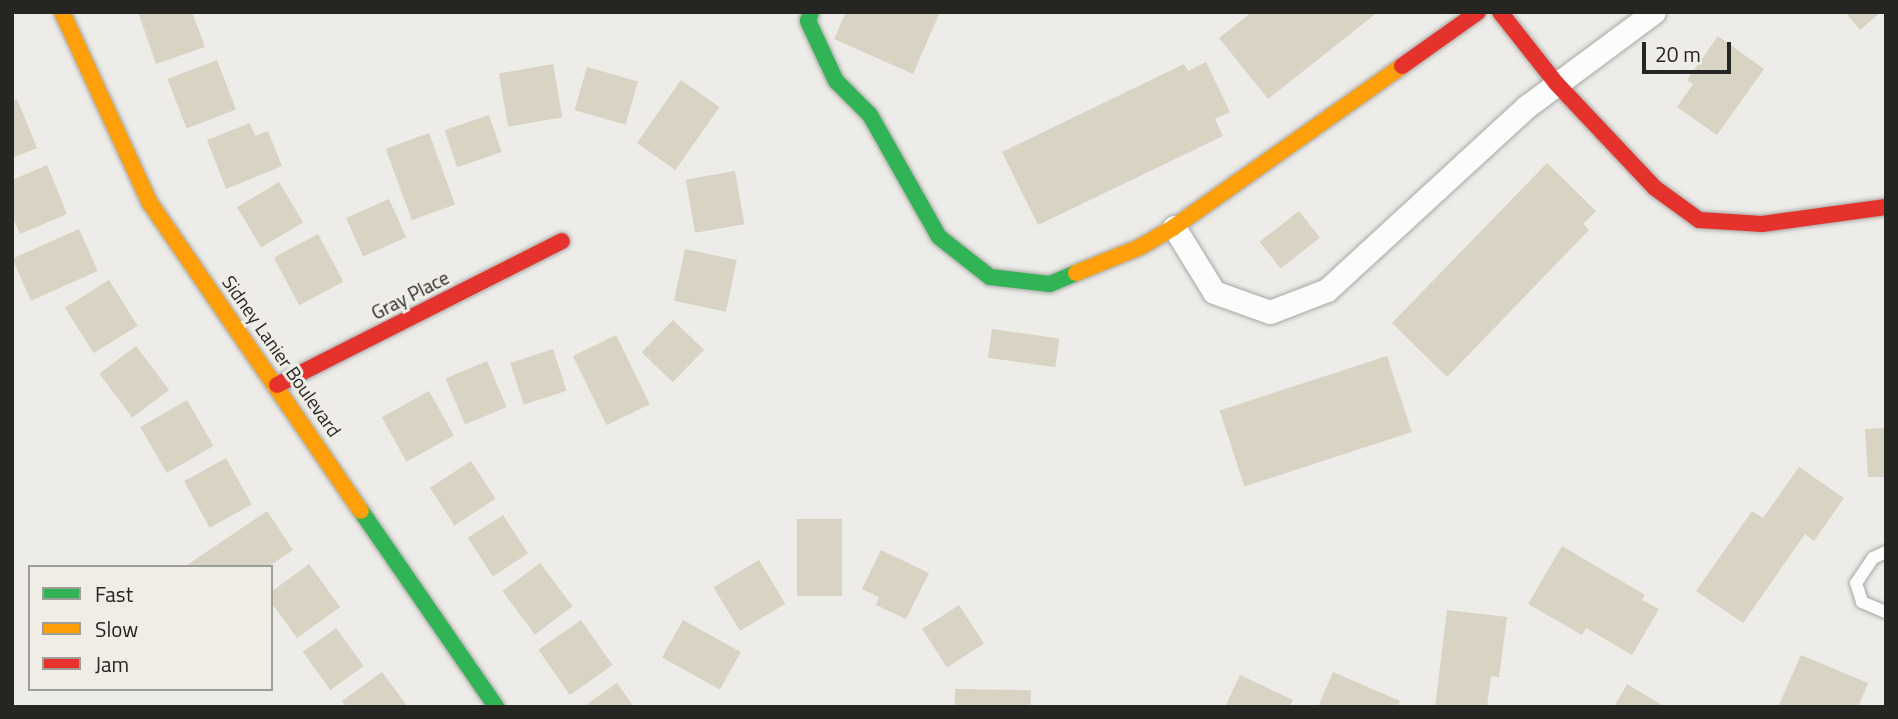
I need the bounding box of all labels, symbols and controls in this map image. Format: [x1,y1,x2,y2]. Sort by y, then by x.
scale bar [1646,28,1735,72]
text: 20 m [1655,38,1701,70]
street label: Gray Place [367,266,453,324]
street label: Sidney Lanier Boulevard [218,271,346,441]
legend [28,565,273,691]
text: Fast [95,578,133,610]
text: Slow [95,613,138,645]
text: Jam [95,648,129,680]

